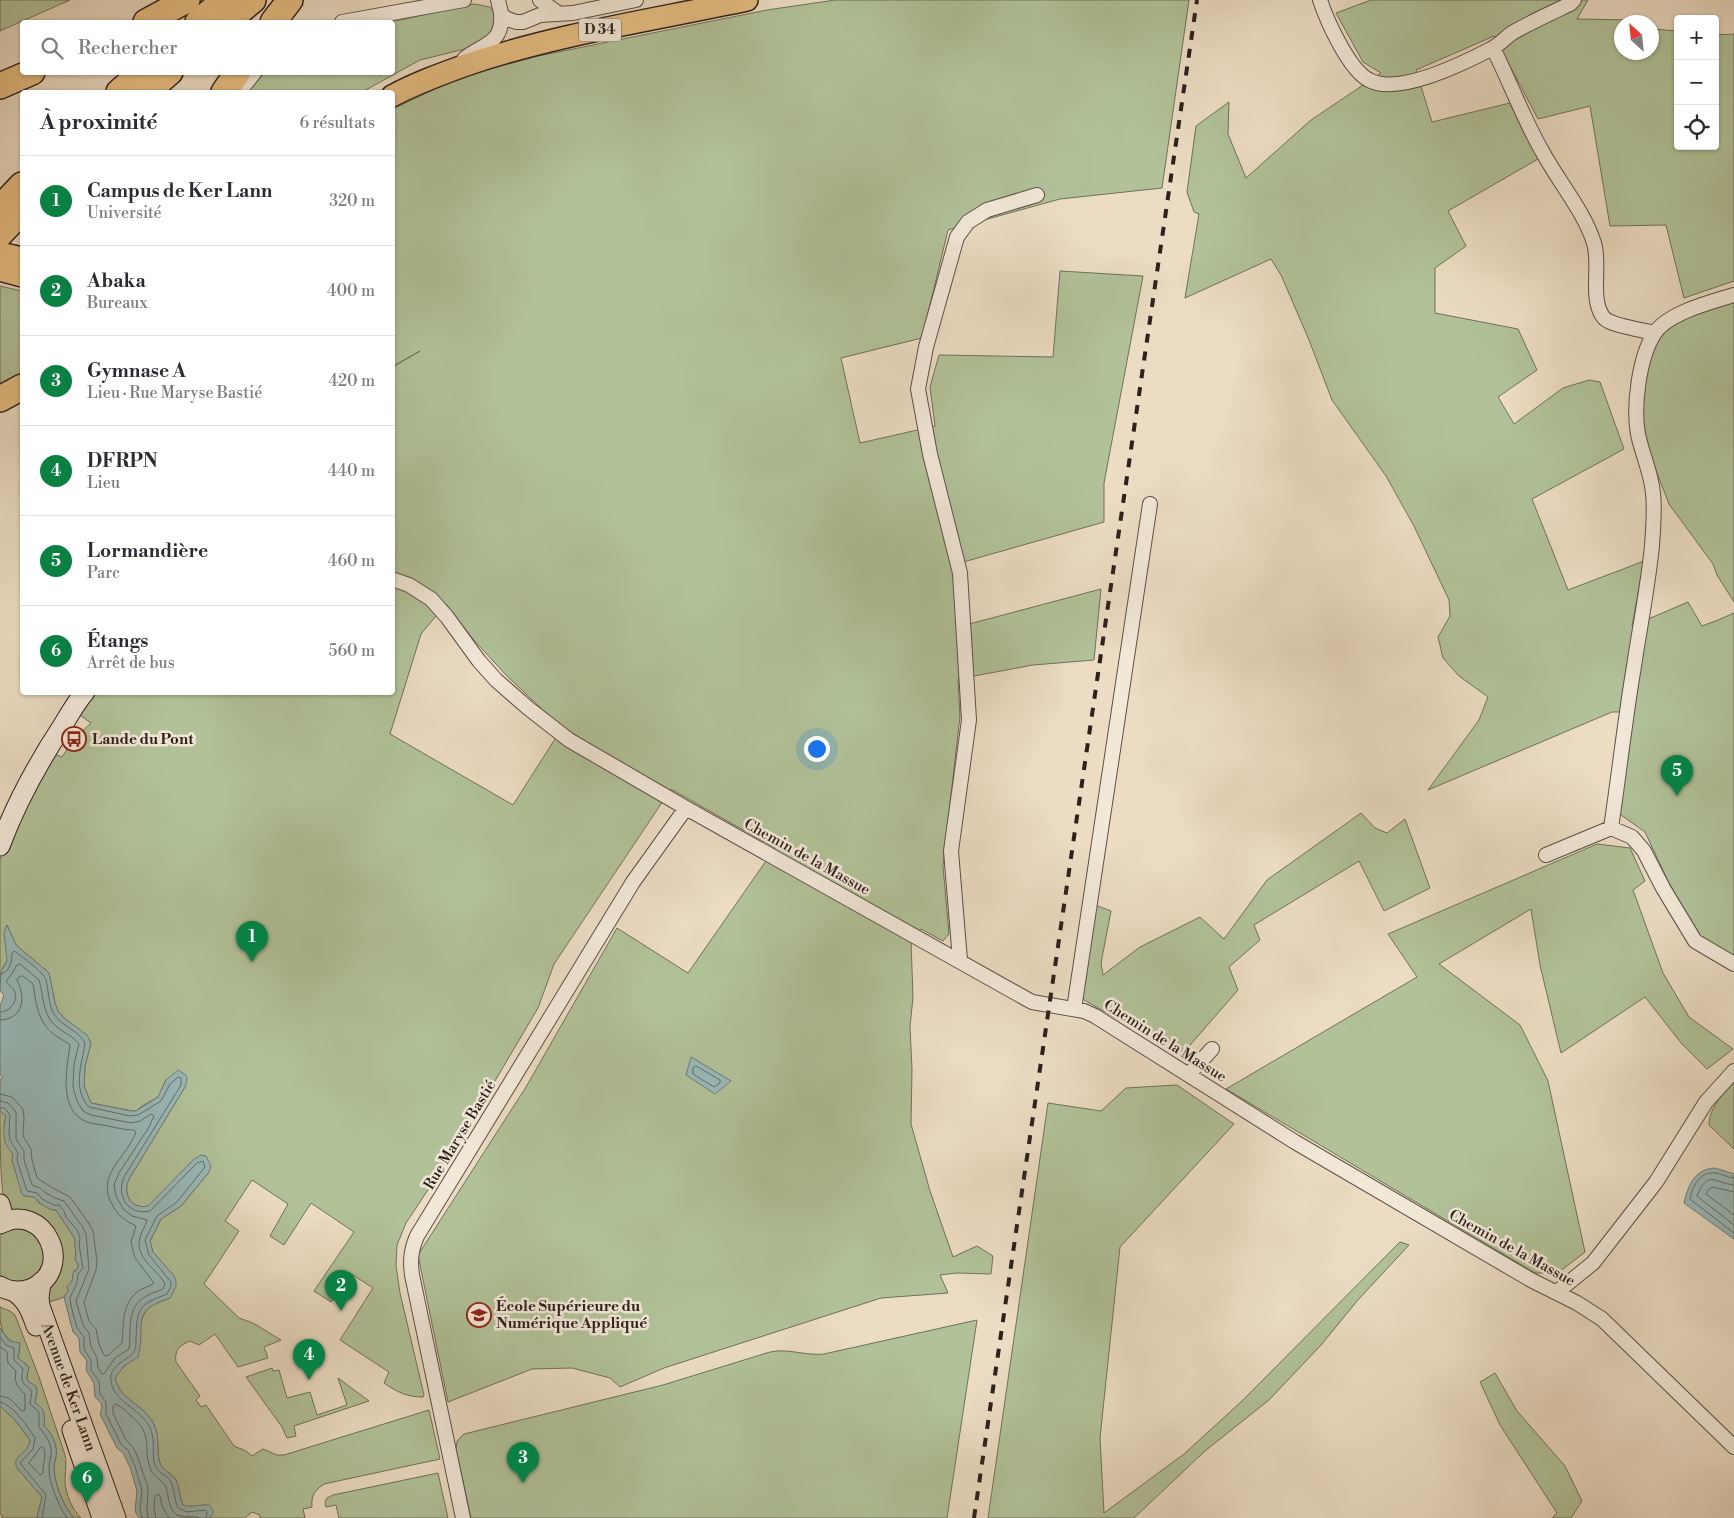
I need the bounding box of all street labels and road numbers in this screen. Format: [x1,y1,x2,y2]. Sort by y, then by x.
road number: D 34 [579,18,621,42]
street label: Chemin de la Massue [741,814,873,900]
street label: Chemin de la Massue [1100,995,1230,1087]
street label: Rue Maryse Bastié [420,1077,500,1193]
street label: Chemin de la Massue [1446,1205,1578,1291]
street label: Avenue de Ker Lann [37,1319,101,1454]

